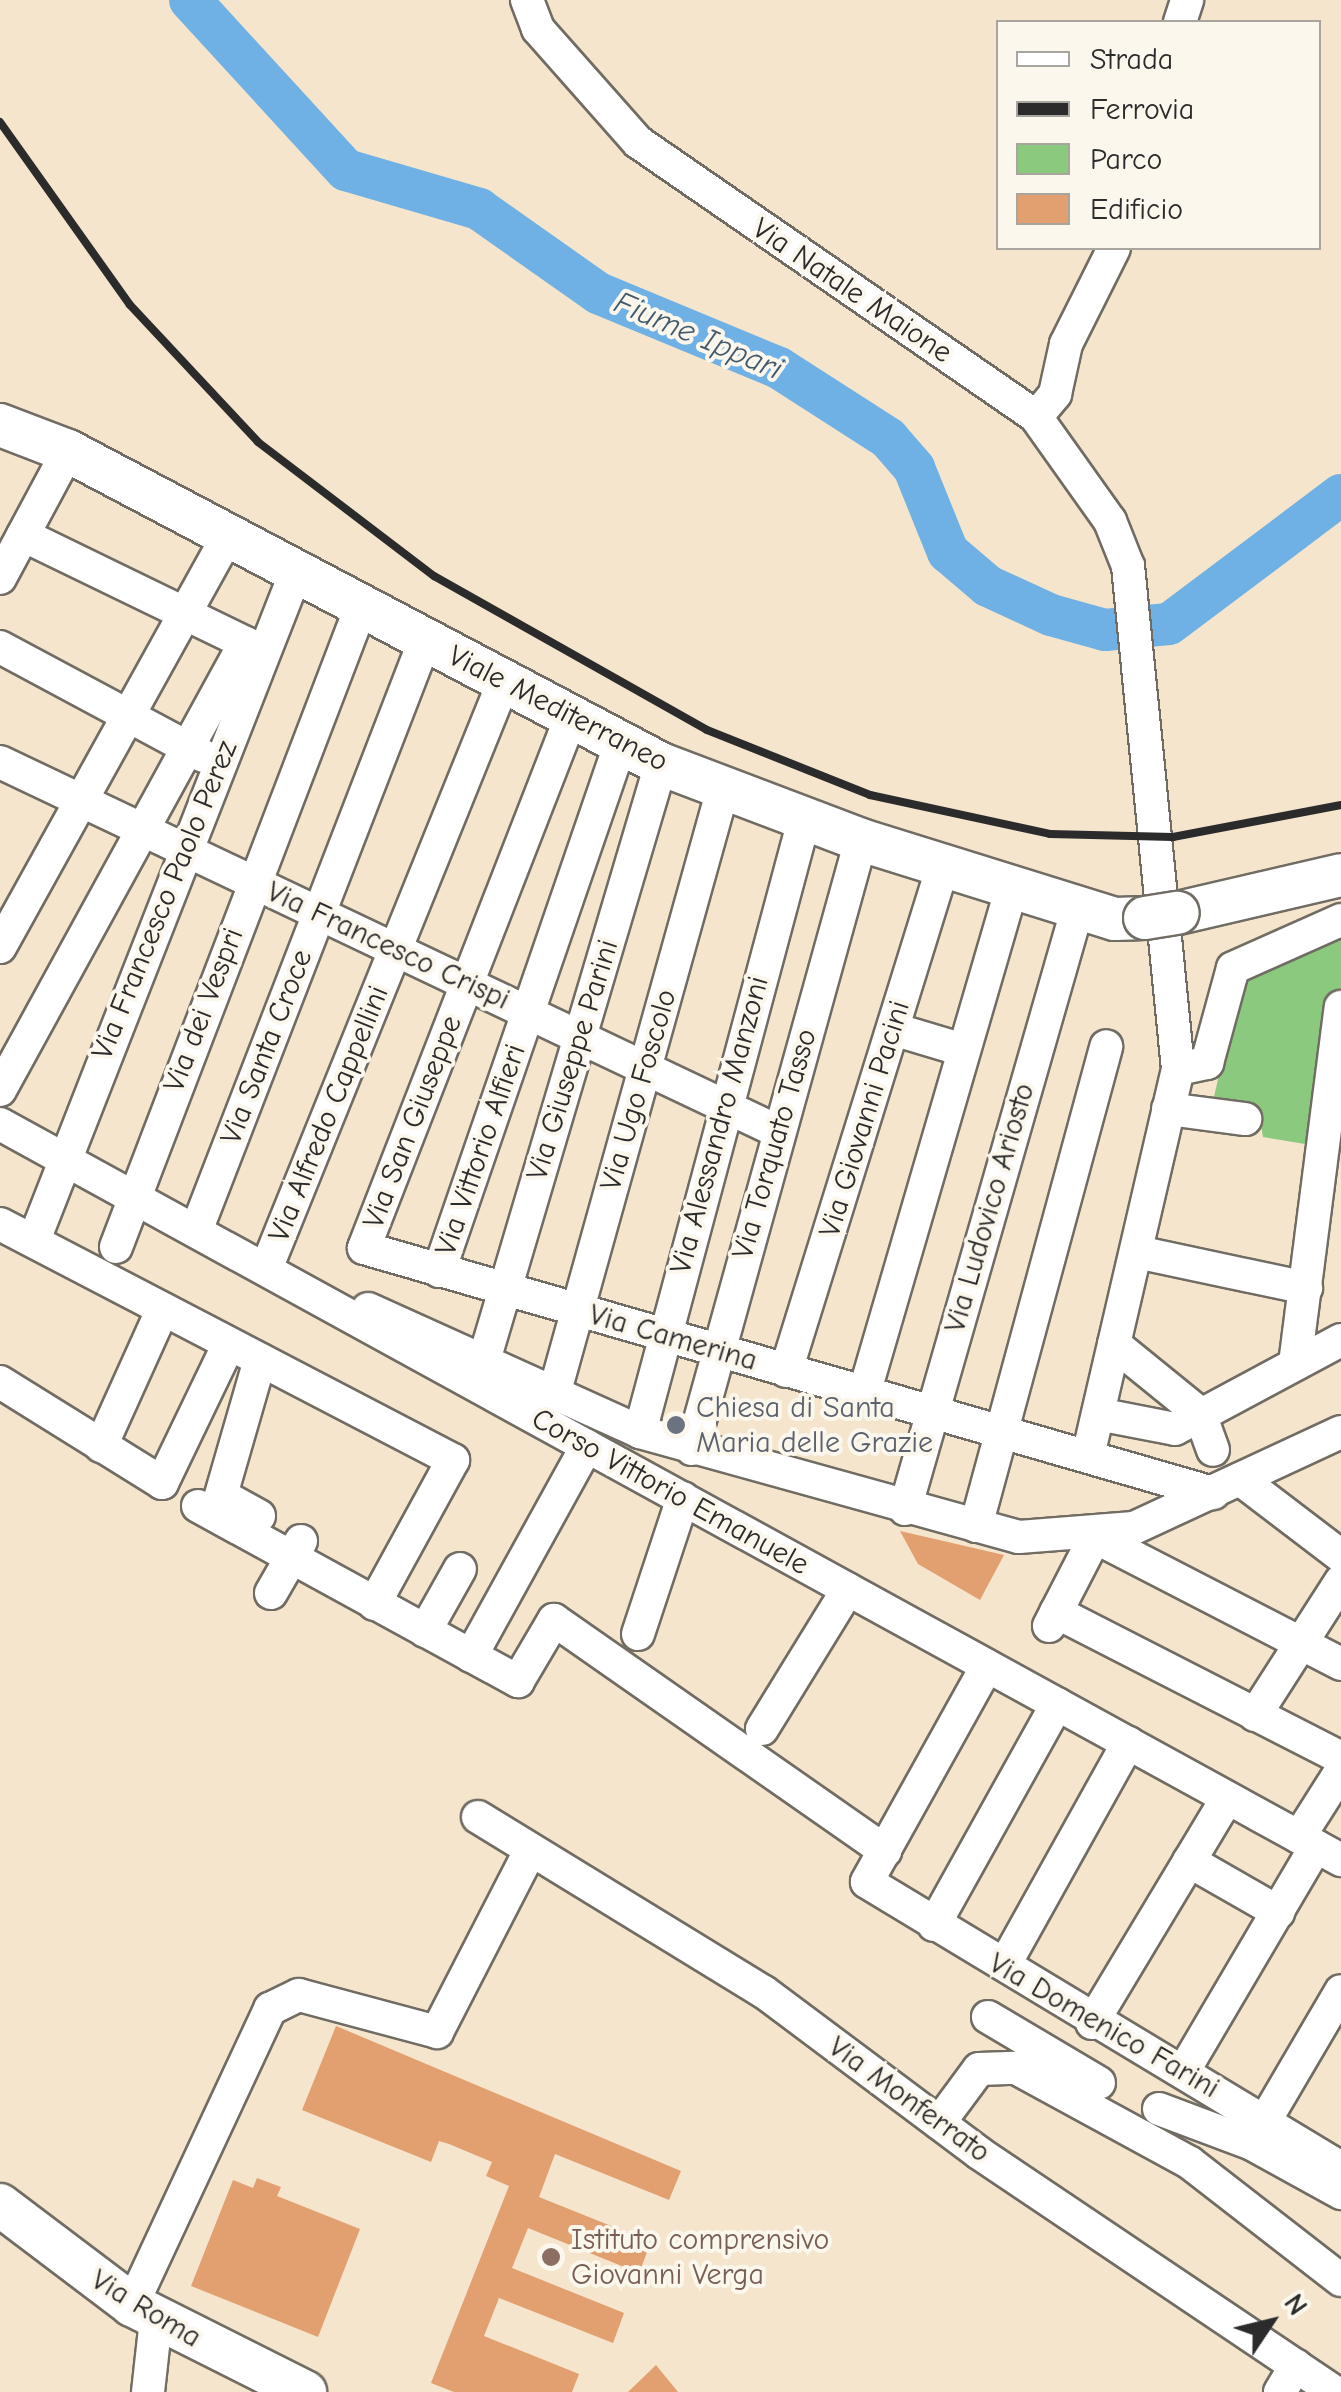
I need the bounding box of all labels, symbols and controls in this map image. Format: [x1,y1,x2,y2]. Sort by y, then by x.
legend [996,20,1321,250]
text: Strada [1090,42,1173,77]
text: Ferrovia [1090,92,1194,127]
text: Parco [1090,142,1162,177]
text: Edificio [1090,192,1183,227]
street label: Via Natale Maione [745,211,959,371]
water label: Fiume Ippari [608,283,788,389]
street label: Viale Mediterraneo [442,638,674,780]
street label: Via Francesco Paolo Perez [85,735,245,1065]
street label: Via Francesco Crispi [261,874,515,1018]
street label: Via dei Vespri [156,923,252,1097]
street label: Via Giuseppe Parini [519,935,627,1185]
street label: Via Santa Croce [213,945,321,1149]
street label: Via Alessandro Manzoni [663,972,777,1278]
street label: Via Alfredo Cappellini [261,981,397,1247]
street label: Via Ugo Foscolo [593,985,685,1195]
street label: Via Giovanni Pacini [812,996,918,1242]
street label: Via San Giuseppe [356,1011,470,1233]
street label: Via Torquato Tasso [725,1025,825,1263]
street label: Via Vittorio Alfieri [428,1040,534,1260]
street label: Via Ludovico Ariosto [937,1079,1043,1337]
street label: Via Camerina [585,1297,761,1379]
place label: Chiesa di Santa Maria delle Grazie [696,1390,933,1460]
street label: Corso Vittorio Emanuele [525,1401,815,1583]
marker: Chiesa di Santa Maria delle Grazie [665,1414,687,1436]
street label: Via Domenico Farini [982,1945,1226,2107]
street label: Via Monferrato [821,2029,997,2171]
place label: Istituto comprensivo Giovanni Verga [571,2222,829,2292]
marker: Istituto comprensivo Giovanni Verga [540,2246,562,2268]
street label: Via Roma [84,2262,208,2356]
north arrow [1221,2272,1321,2372]
text: N [1277,2288,1314,2321]

